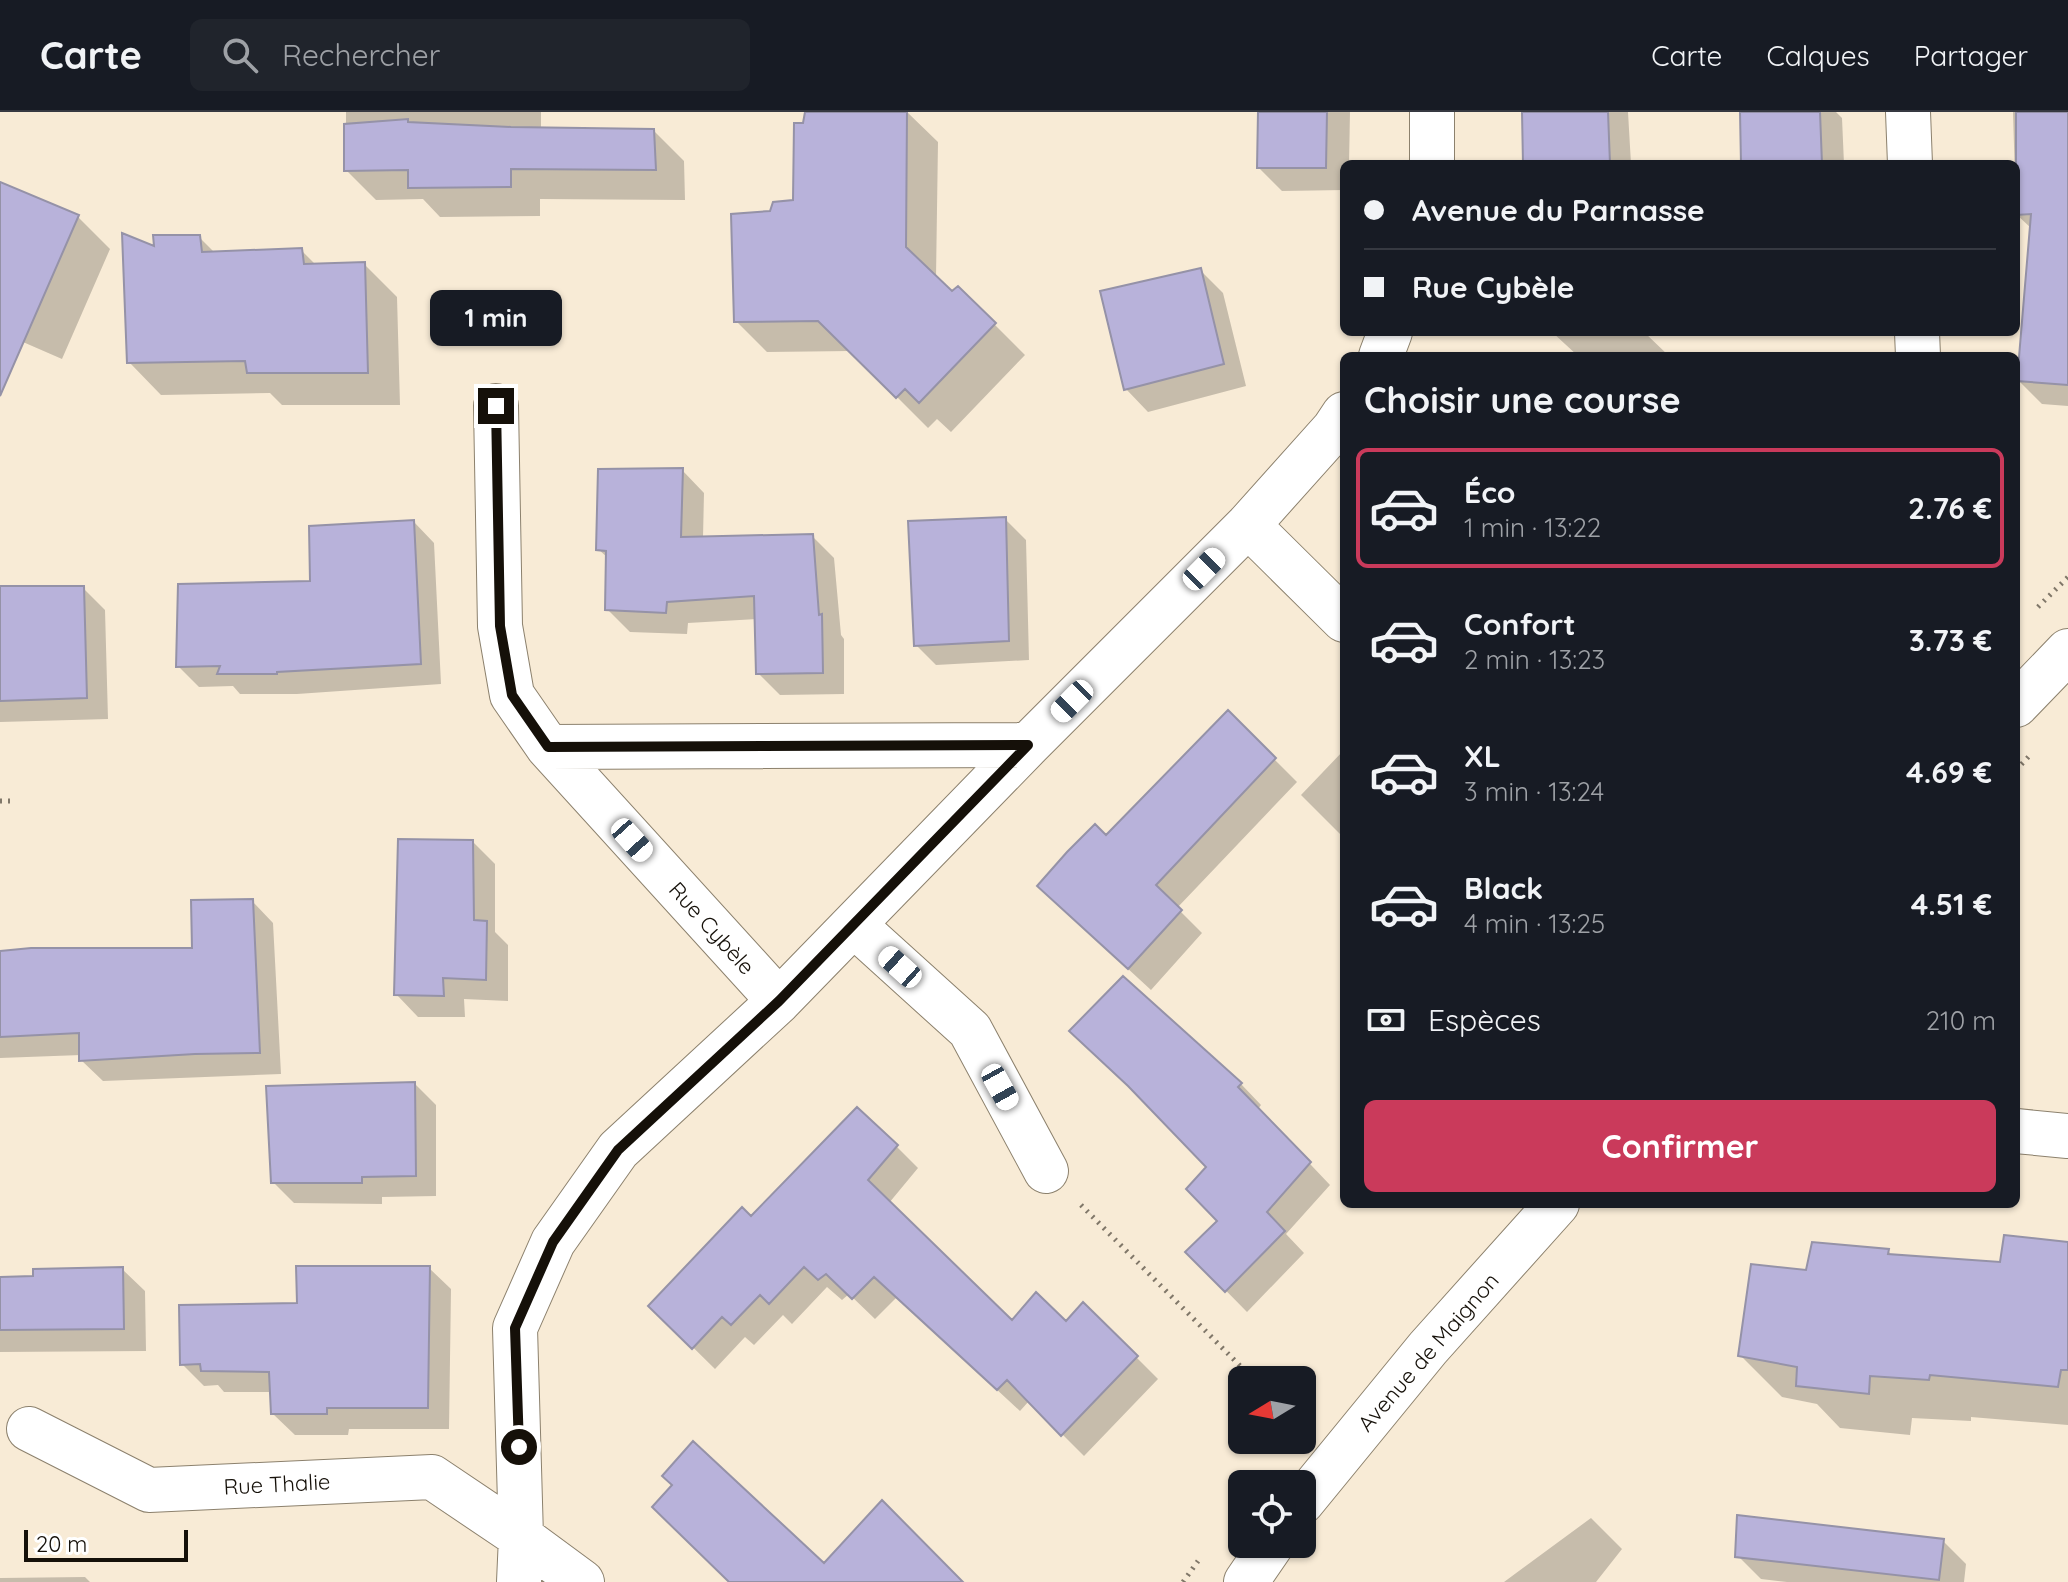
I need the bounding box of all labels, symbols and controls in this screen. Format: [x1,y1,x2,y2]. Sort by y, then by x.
search box [190,19,750,91]
text: Carte [40,31,142,79]
icon: search [218,33,262,77]
text: Rechercher [282,36,440,74]
text: Carte [1651,38,1722,73]
text: Calques [1766,38,1870,73]
text: Partager [1914,38,2028,73]
text: Avenue du Parnasse [1412,191,1705,229]
text: Rue Cybèle [1412,268,1574,306]
callout: 1 min [430,290,562,346]
text: 1 min [465,301,528,334]
text: Choisir une course [1364,377,1681,422]
route end [478,388,514,424]
icon: car [1368,472,1440,544]
text: Éco [1464,473,1515,511]
text: 2.76 € [1908,489,1992,527]
text: 1 min · 13:22 [1464,511,1601,544]
car [1179,544,1229,594]
icon: car [1368,604,1440,676]
text: Confort [1464,605,1576,643]
text: 3.73 € [1909,621,1992,659]
text: 2 min · 13:23 [1464,643,1605,676]
car [1047,676,1097,726]
icon: car [1368,736,1440,808]
text: XL [1464,737,1501,775]
text: 4.69 € [1906,753,1992,791]
text: 3 min · 13:24 [1464,775,1604,808]
car [607,814,657,866]
icon: car [1368,868,1440,940]
text: Black [1464,869,1543,907]
street label: Rue Cybèle [663,876,761,980]
text: 4.51 € [1911,885,1992,923]
text: 4 min · 13:25 [1464,907,1605,940]
car [874,942,926,992]
icon: cash [1364,998,1408,1042]
text: Espèces [1428,1001,1541,1039]
text: 210 m [1926,1004,1996,1037]
car [978,1060,1022,1114]
button: Confirmer [1364,1100,1996,1192]
street label: Avenue de Maignon [1351,1267,1505,1437]
north arrow [1228,1366,1316,1454]
map controls [1228,1366,1316,1558]
route start [501,1429,537,1465]
street label: Rue Thalie [223,1467,331,1501]
button: locate [1228,1470,1316,1558]
scale bar [24,1526,188,1562]
text: 20 m [36,1530,87,1558]

